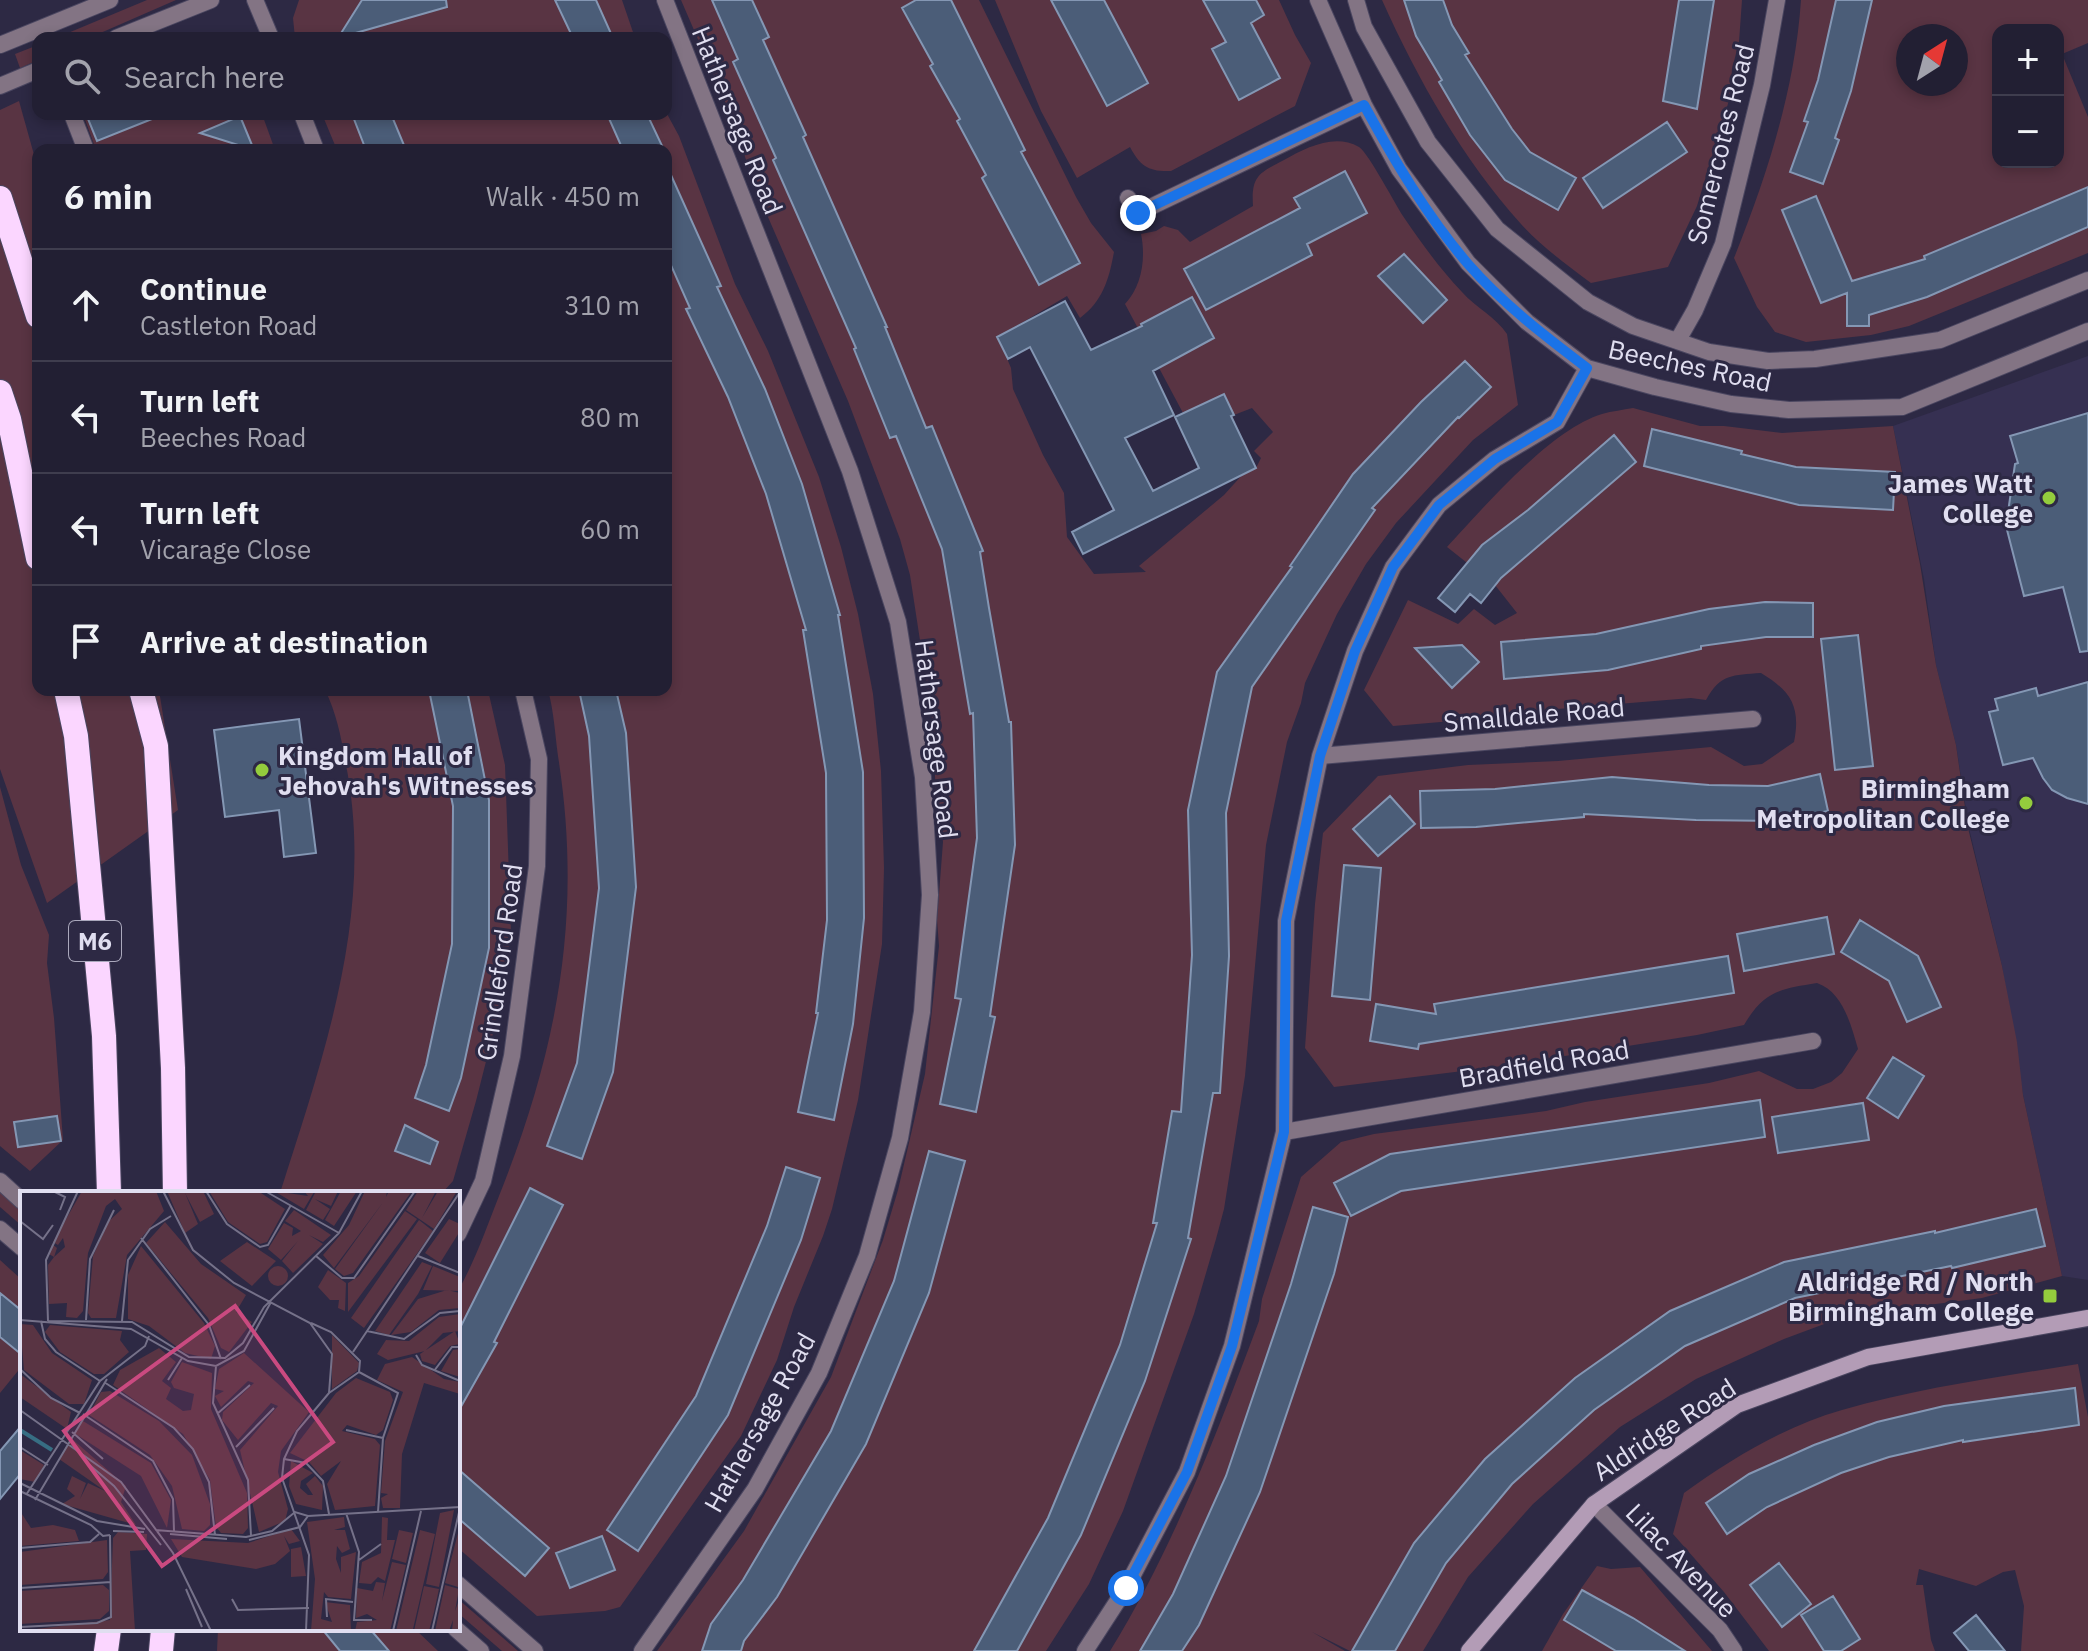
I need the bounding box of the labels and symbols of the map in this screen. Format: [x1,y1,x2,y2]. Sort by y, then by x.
street label: Hathersage Road [685,21,791,219]
north arrow [1896,24,1968,96]
street label: Somercotes Road [1679,40,1761,248]
route end [1120,195,1156,231]
street label: Beeches Road [1605,331,1775,399]
place label: James Watt College [1888,466,2033,530]
marker: James Watt College [2040,489,2058,507]
street label: Hathersage Road [908,638,966,840]
street label: Smalldale Road [1442,689,1626,739]
place label: Kingdom Hall of Jehovah's Witnesses [278,738,534,802]
marker: Kingdom Hall of Jehovah's Witnesses [253,761,271,779]
place label: Birmingham Metropolitan College [1756,771,2010,835]
marker: Birmingham Metropolitan College [2017,794,2035,812]
street label: Grindleford Road [468,861,530,1063]
road number: M6 [69,921,121,961]
street label: Bradfield Road [1456,1031,1632,1095]
inset map [20,1191,460,1631]
place label: Aldridge Rd / North Birmingham College [1788,1264,2034,1328]
marker: Aldridge Rd / North Birmingham College [2041,1287,2059,1305]
street label: Hathersage Road [696,1326,822,1518]
street label: Aldridge Road [1586,1370,1742,1488]
street label: Lilac Avenue [1619,1495,1745,1625]
route start [1108,1570,1144,1606]

